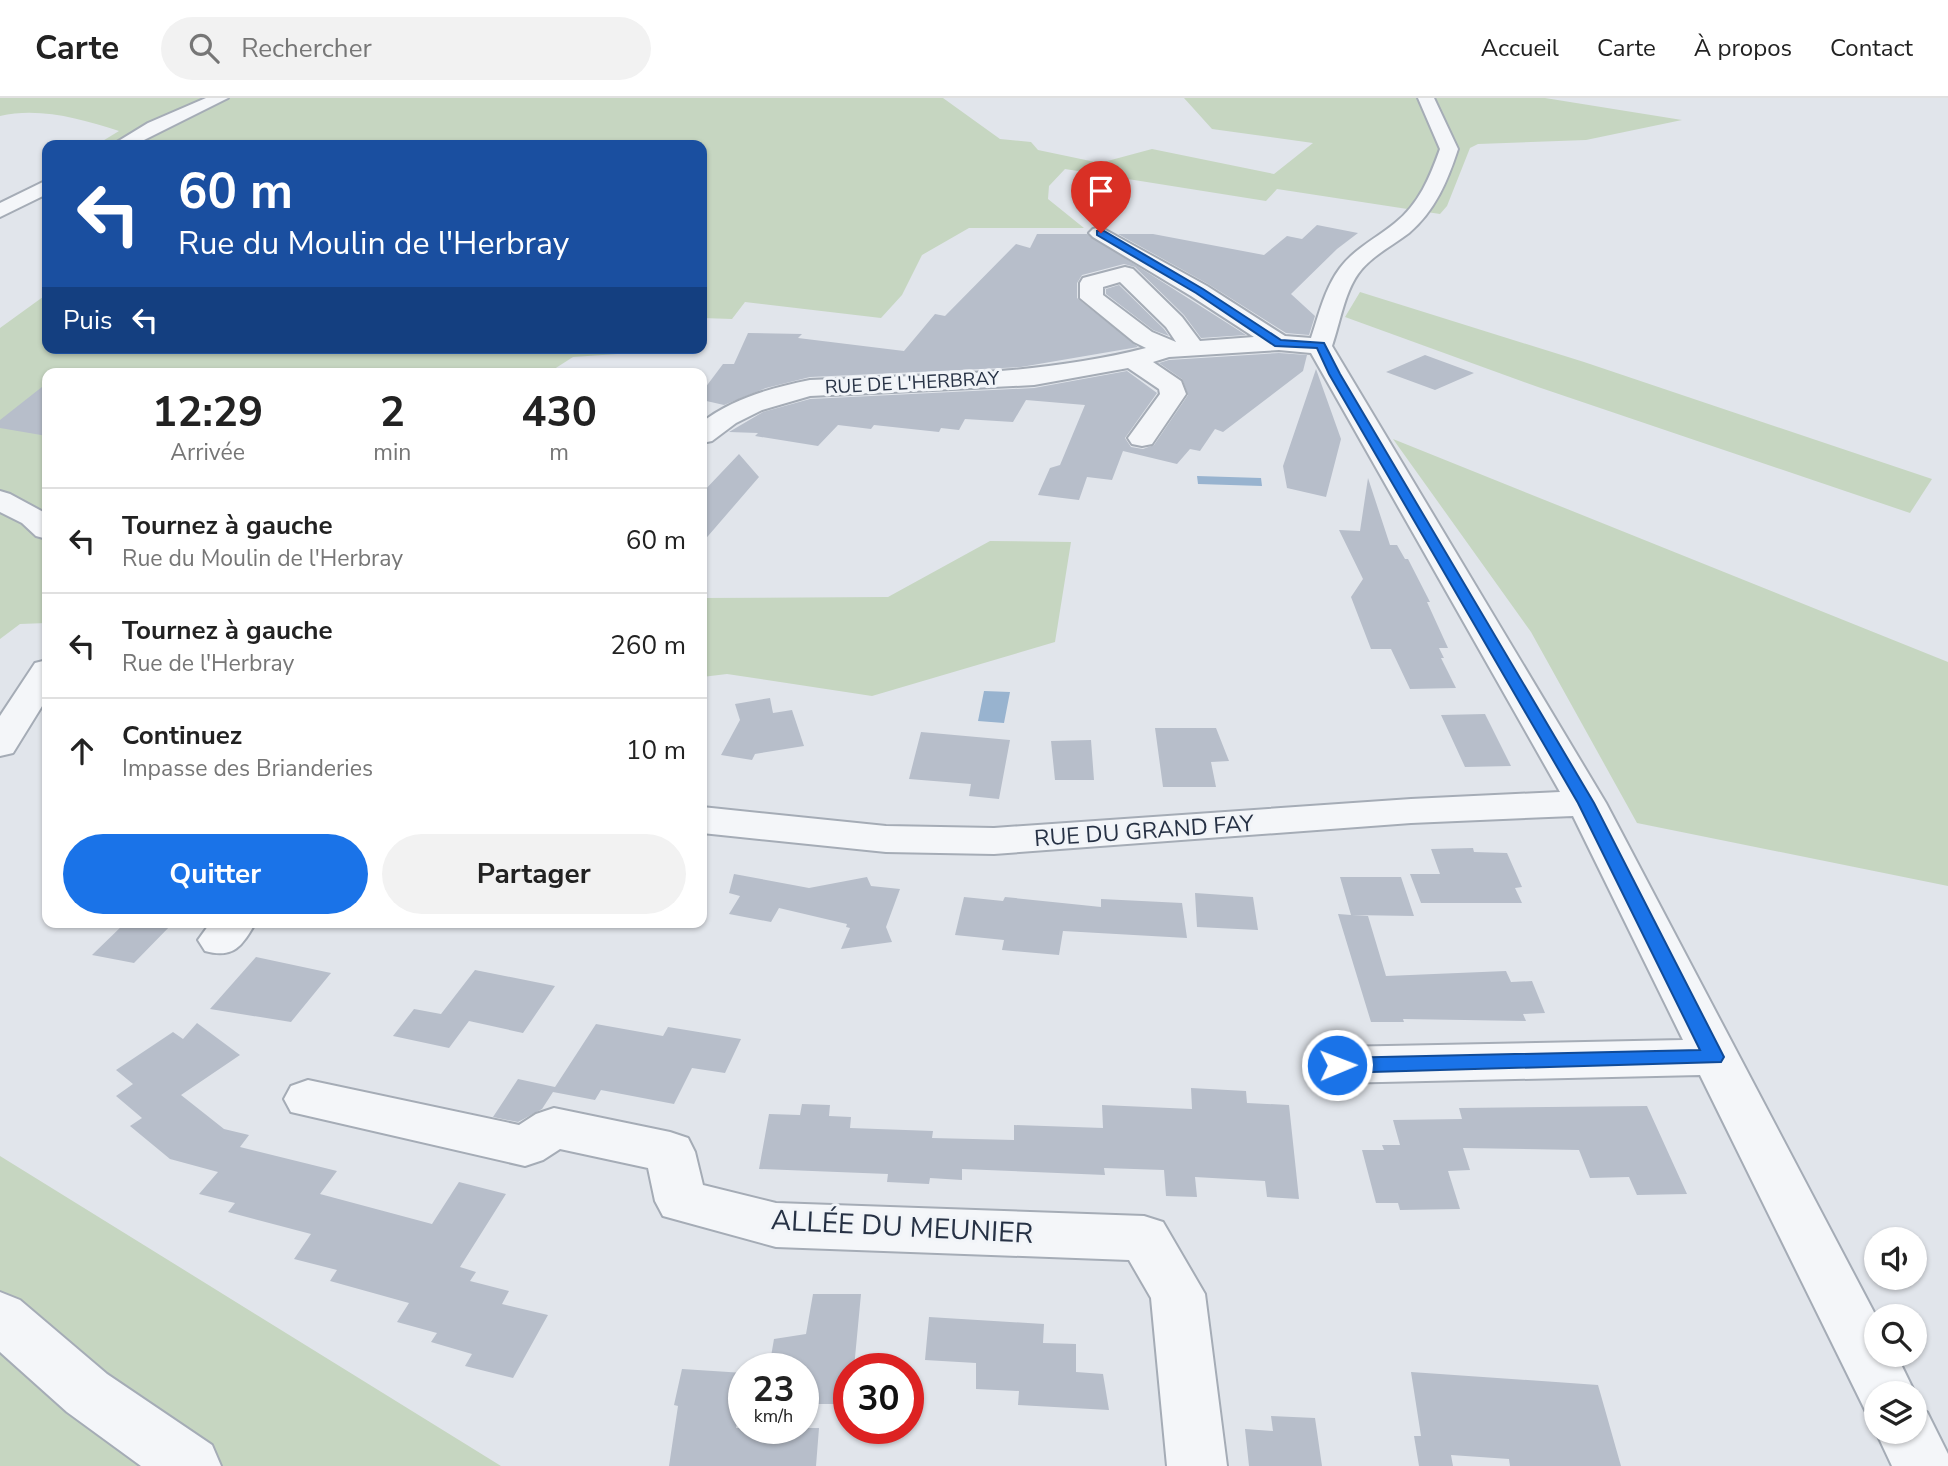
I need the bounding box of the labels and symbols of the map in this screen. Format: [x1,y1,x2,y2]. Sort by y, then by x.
pin [1071,161,1131,233]
street label: RUE DE L'HERBRAY [824,365,1001,401]
street label: RUE DU GRAND FAY [1033,808,1255,854]
position arrow [1300,1028,1374,1102]
street label: ALLÉE DU MEUNIER [770,1201,1034,1253]
speed limit sign: 30 [833,1353,924,1444]

